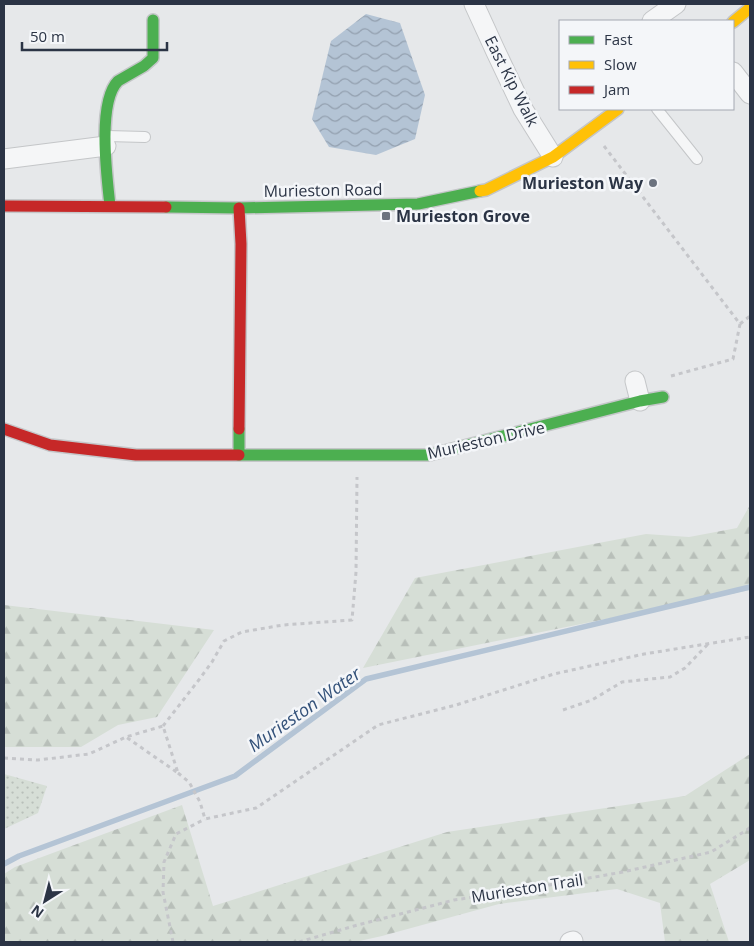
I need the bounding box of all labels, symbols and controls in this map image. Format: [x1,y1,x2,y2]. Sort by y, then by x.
scale bar [22,20,168,52]
legend [559,20,734,110]
text: 50 m [30,26,65,46]
text: Fast [604,29,633,49]
street label: East Kip Walk [480,32,545,131]
text: Slow [604,54,637,74]
text: Jam [602,79,630,99]
place label: Murieston Way [522,172,644,194]
marker: Murieston Way [647,177,659,189]
street label: Murieston Road [263,178,383,202]
place label: Murieston Grove [396,205,530,227]
marker: Murieston Grove [380,210,392,222]
street label: Murieston Drive [425,416,547,464]
water label: Murieston Water [243,661,366,757]
street label: Murieston Trail [469,868,585,908]
north arrow [20,876,70,926]
text: N [27,901,47,923]

